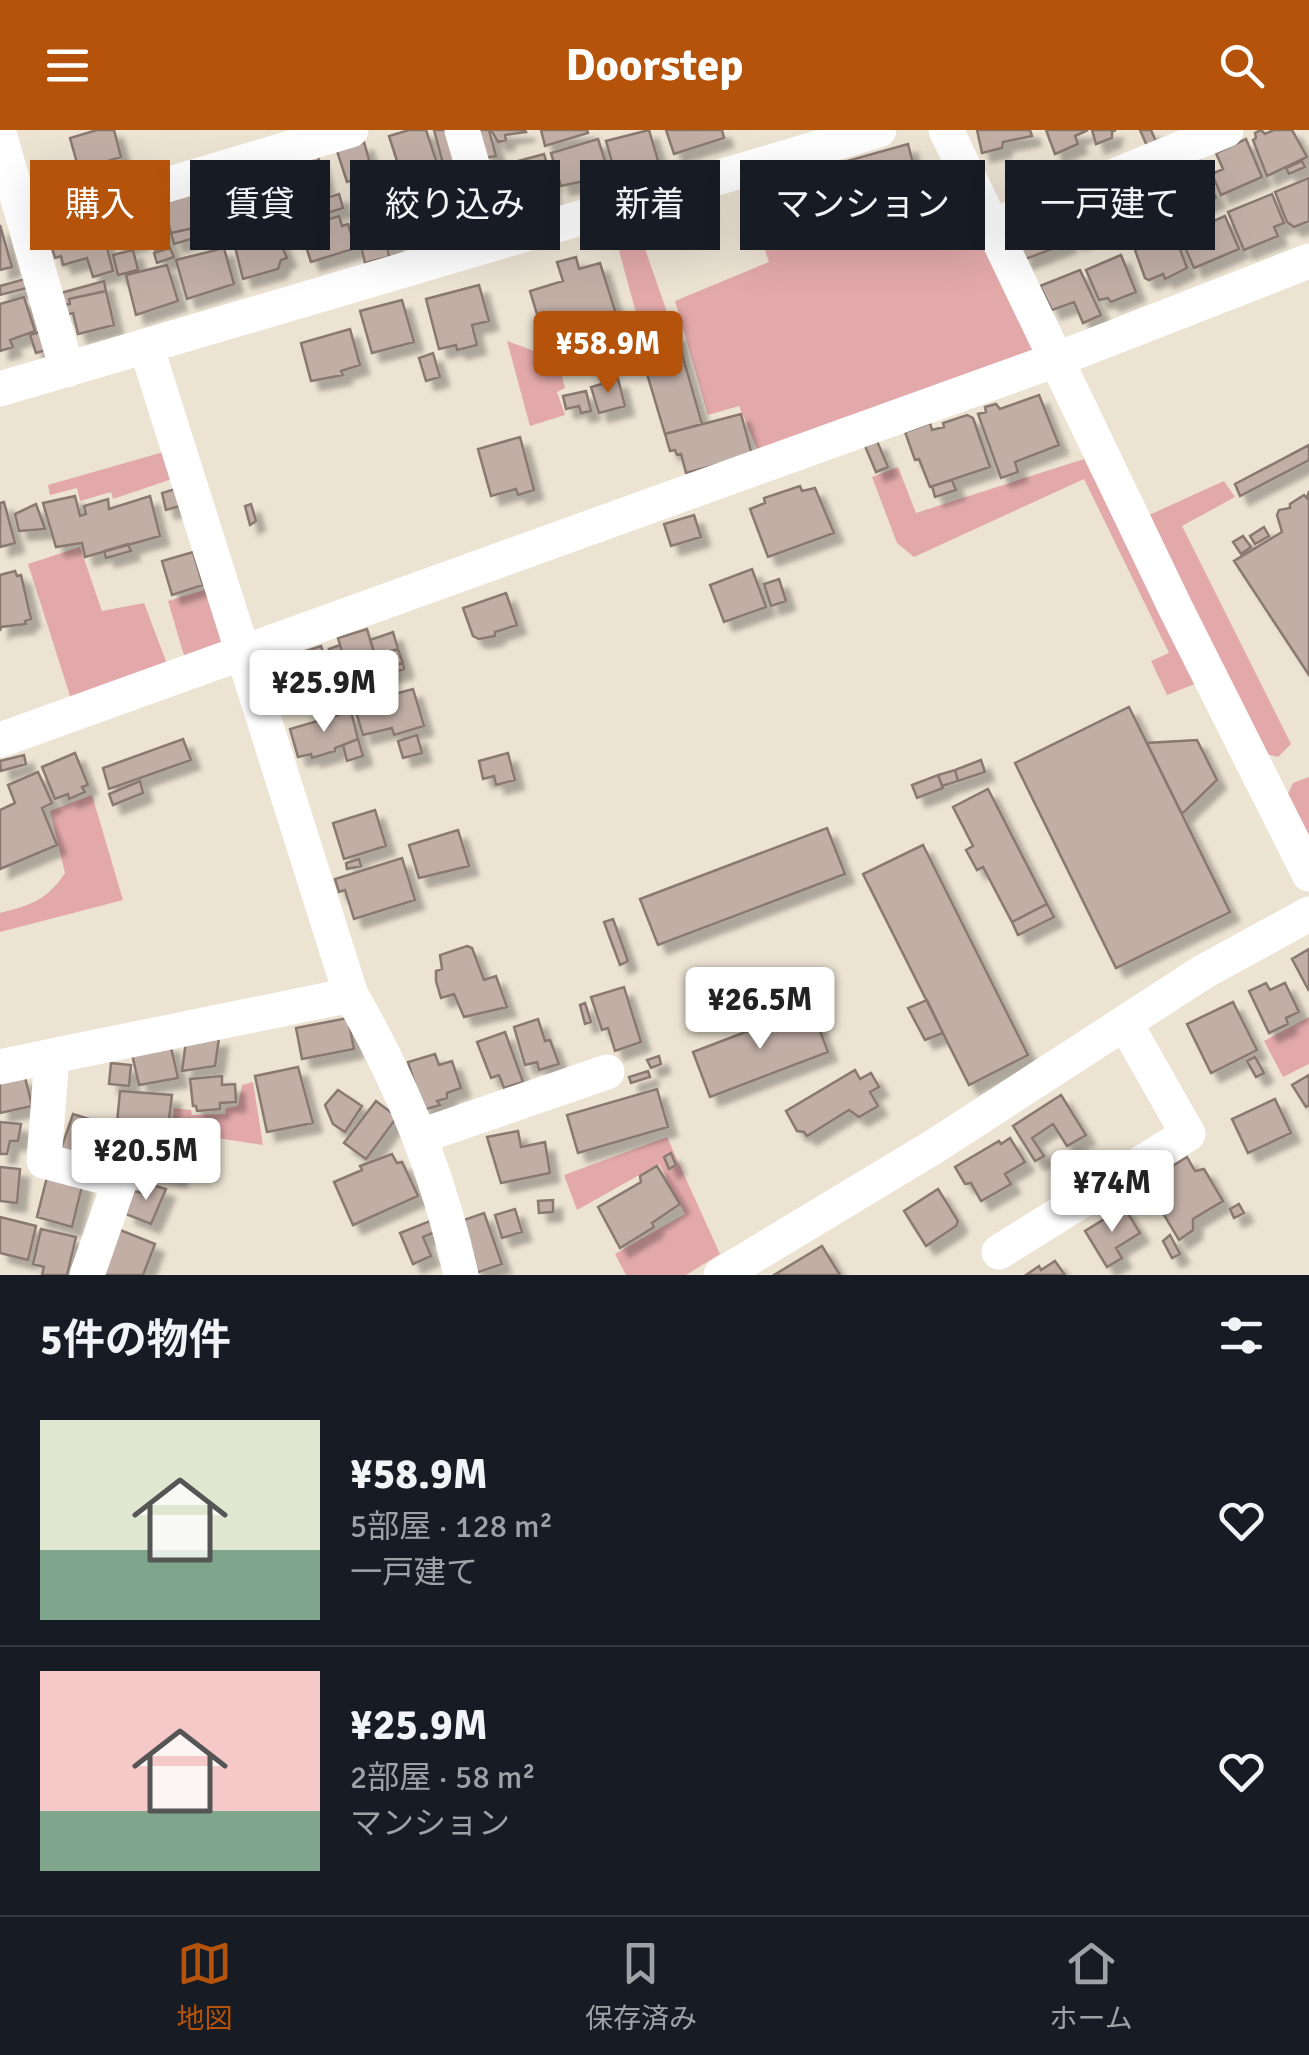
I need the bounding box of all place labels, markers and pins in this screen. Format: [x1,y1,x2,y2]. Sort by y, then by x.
pin: ¥58.9M [527,311,689,396]
pin: ¥25.9M [243,650,405,735]
pin: ¥26.5M [679,967,841,1052]
pin: ¥20.5M [65,1118,227,1203]
pin: ¥74M [1053,1150,1171,1235]

